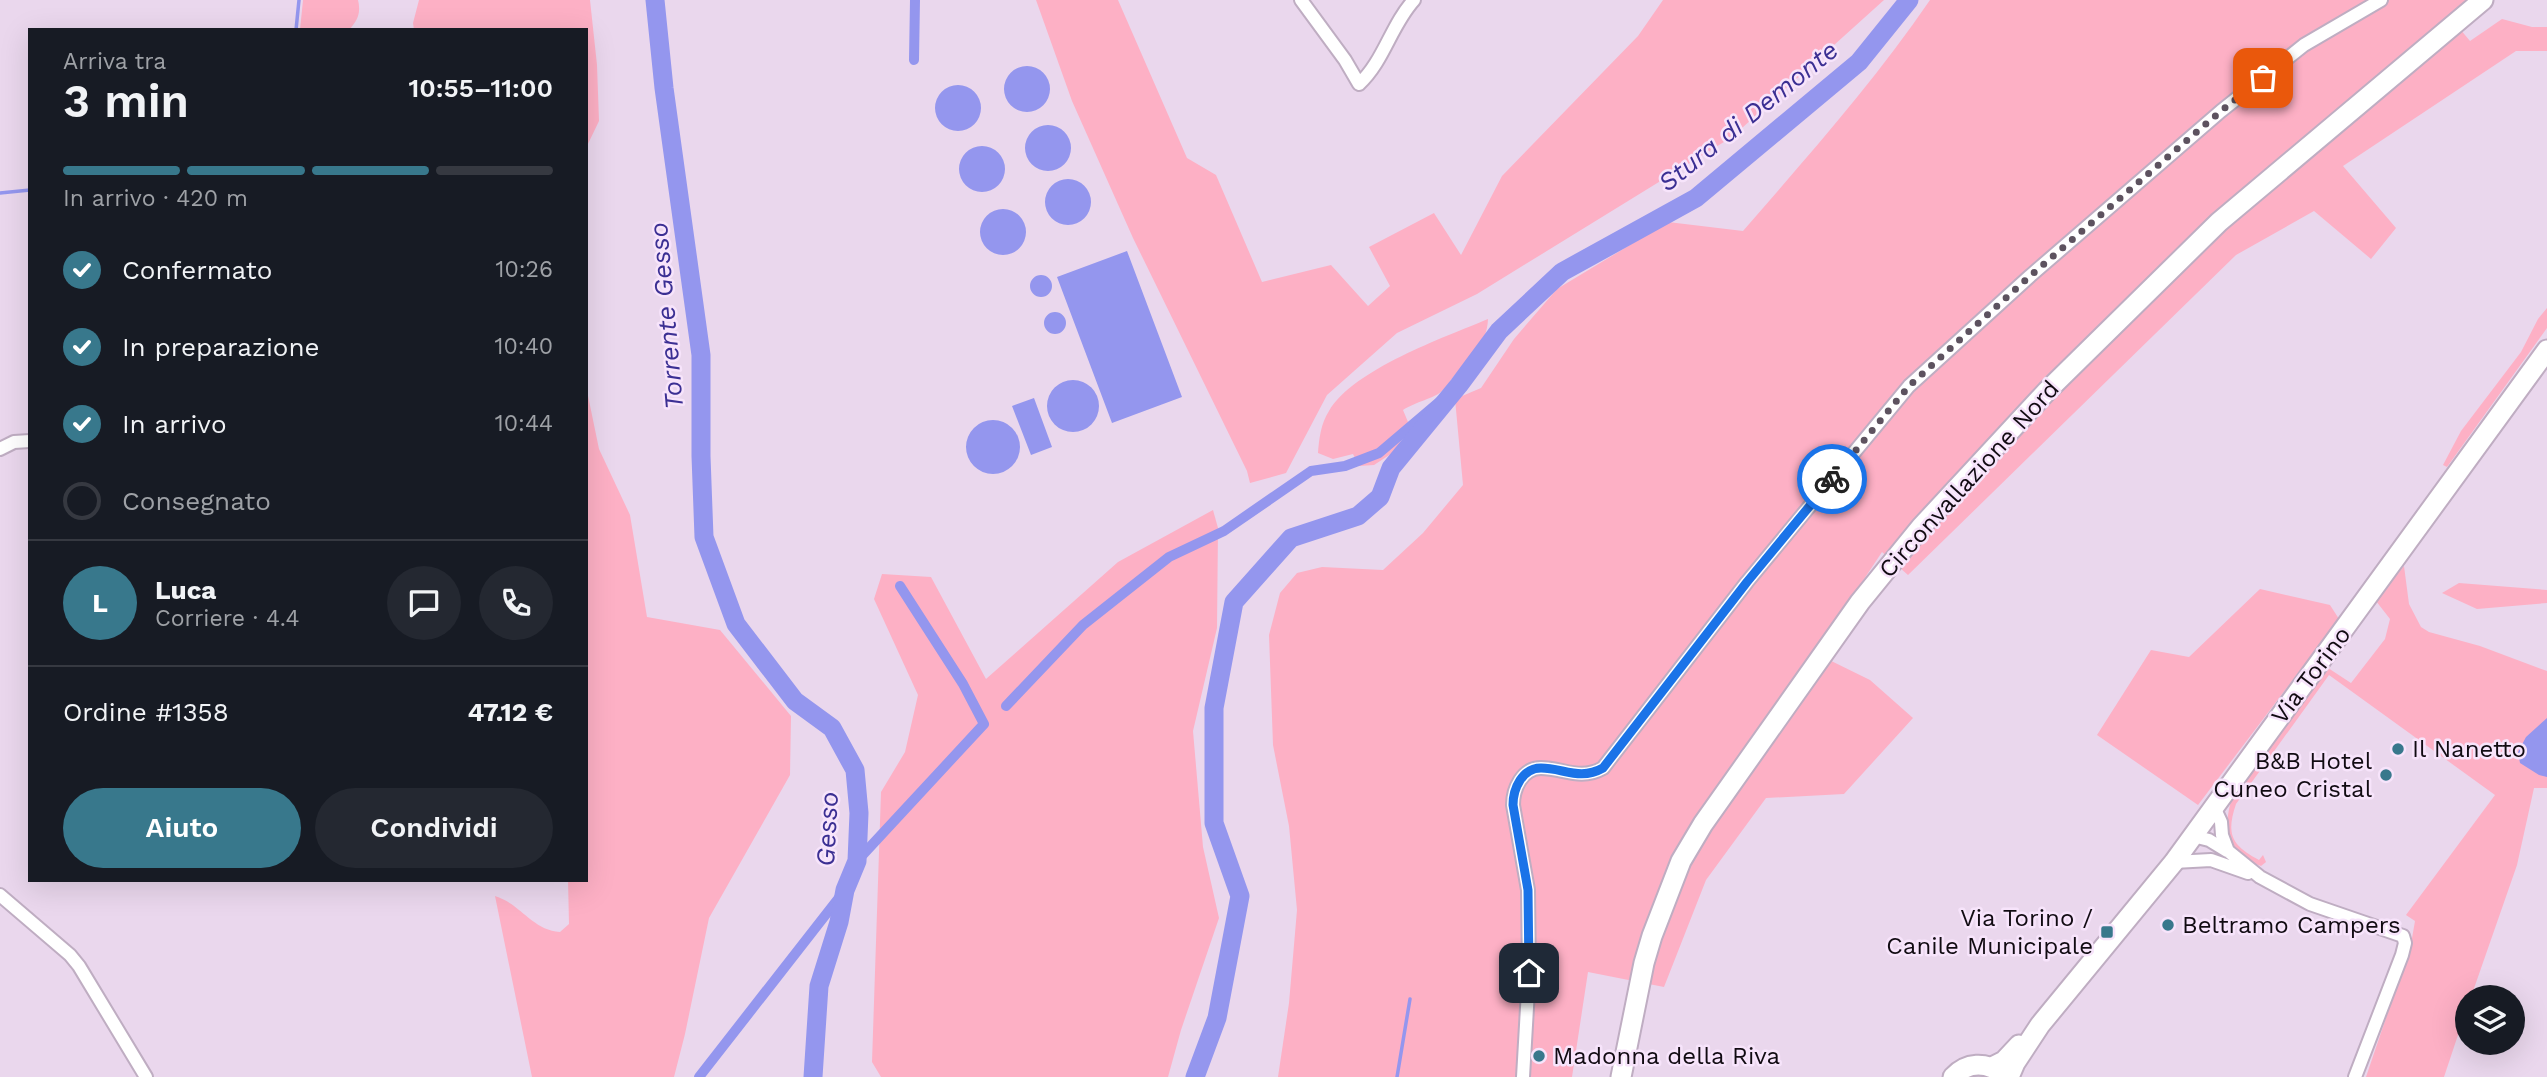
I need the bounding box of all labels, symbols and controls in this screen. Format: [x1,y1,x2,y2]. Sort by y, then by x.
water label: Stura di Demonte [1652,34,1844,198]
text: Arriva tra [63,48,166,75]
pin [2233,48,2293,108]
icon: bag [2244,59,2282,97]
text: 10:55–11:00 [408,73,553,103]
text: 3 min [63,74,189,128]
text: In arrivo · 420 m [63,185,248,212]
water label: Torrente Gesso [643,221,689,411]
icon: check [63,251,101,289]
text: Confermato [122,255,272,285]
text: 10:26 [496,256,553,283]
icon: check [63,328,101,366]
text: In preparazione [122,332,320,362]
text: 10:40 [495,333,553,360]
street label: Circonvallazione Nord [1873,375,2065,583]
icon: check [63,405,101,443]
text: In arrivo [122,409,227,439]
text: 10:44 [495,410,553,437]
courier [1797,444,1867,514]
icon: bike [1813,460,1851,498]
text: Consegnato [122,486,271,516]
button: chat [387,566,461,640]
button: phone [479,566,553,640]
text: Luca [155,575,216,605]
text: L [92,588,108,618]
text: Corriere · 4.4 [155,605,300,632]
street label: Via Torino [2265,621,2357,729]
text: Ordine #1358 [63,697,229,727]
text: 47.12 € [468,697,553,727]
place label: Il Nanetto [2412,735,2526,763]
marker: Il Nanetto [2390,741,2406,757]
place label: B&B Hotel Cuneo Cristal [2213,747,2373,803]
marker: B&B Hotel Cuneo Cristal [2378,767,2394,783]
button: Aiuto [63,788,301,868]
button: Condividi [315,788,553,868]
water label: Gesso [810,791,844,867]
place label: Via Torino / Canile Municipale [1886,904,2093,960]
place label: Beltramo Campers [2182,911,2401,939]
marker: Beltramo Campers [2160,917,2176,933]
marker: Via Torino / Canile Municipale [2099,924,2115,940]
pin [1499,943,1559,1003]
icon: home [1510,954,1548,992]
map controls [2455,985,2525,1055]
button: layers [2455,985,2525,1055]
place label: Madonna della Riva [1553,1042,1780,1070]
marker: Madonna della Riva [1531,1048,1547,1064]

